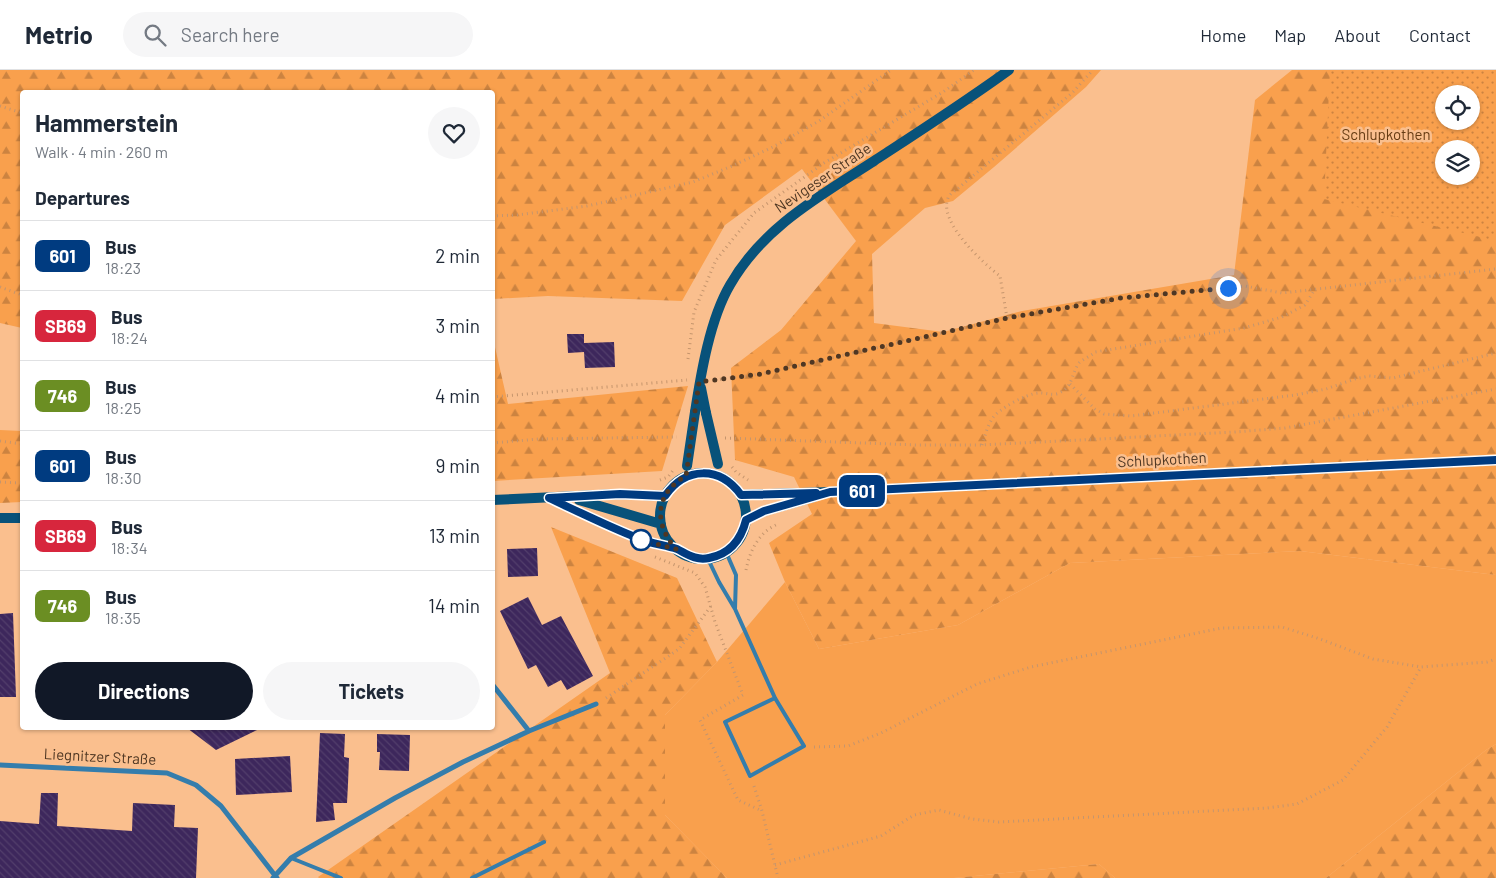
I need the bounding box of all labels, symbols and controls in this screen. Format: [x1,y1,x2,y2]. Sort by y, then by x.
search box [123,12,473,57]
text: Metrio [25,20,93,49]
icon: search [141,21,169,49]
text: Search here [181,23,280,46]
text: Home [1200,24,1246,46]
text: Map [1274,24,1306,46]
text: About [1334,24,1381,46]
text: Contact [1409,24,1471,46]
map controls [1435,85,1480,185]
button: locate [1435,85,1480,130]
button: heart [428,107,480,159]
text: Hammerstein [35,108,178,137]
park label: Schlupkothen [1341,125,1431,143]
street label: Nevigeser Straße [771,138,874,216]
button: layers [1435,140,1480,185]
text: Walk · 4 min · 260 m [35,142,168,161]
text: Departures [35,186,130,209]
text: Bus [105,235,137,258]
text: 2 min [435,244,480,267]
text: 601 [49,245,76,267]
text: 18:23 [105,258,141,277]
your location [1216,276,1241,301]
text: Bus [111,305,143,328]
text: 3 min [436,314,480,337]
text: SB69 [45,315,86,337]
text: 18:24 [111,328,148,347]
text: Bus [105,375,137,398]
text: 4 min [435,384,480,407]
text: 746 [48,385,77,407]
text: 18:25 [105,398,141,417]
text: Bus [105,445,137,468]
street label: Schlupkothen [1117,448,1207,470]
text: 9 min [436,454,480,477]
text: 601 [49,455,76,477]
text: 18:30 [105,468,142,487]
line badge: 601 [833,475,891,507]
text: 601 [849,480,875,502]
text: Bus [111,515,143,538]
text: 13 min [429,524,480,547]
text: SB69 [45,525,86,547]
unlabelled marker [630,529,652,551]
text: 18:34 [111,538,148,557]
text: Bus [105,585,137,608]
text: 14 min [428,594,480,617]
text: 746 [48,595,77,617]
text: 18:35 [105,608,141,627]
button: Directions [35,662,253,720]
button: Tickets [263,662,480,720]
street label: Liegnitzer Straße [43,744,157,768]

